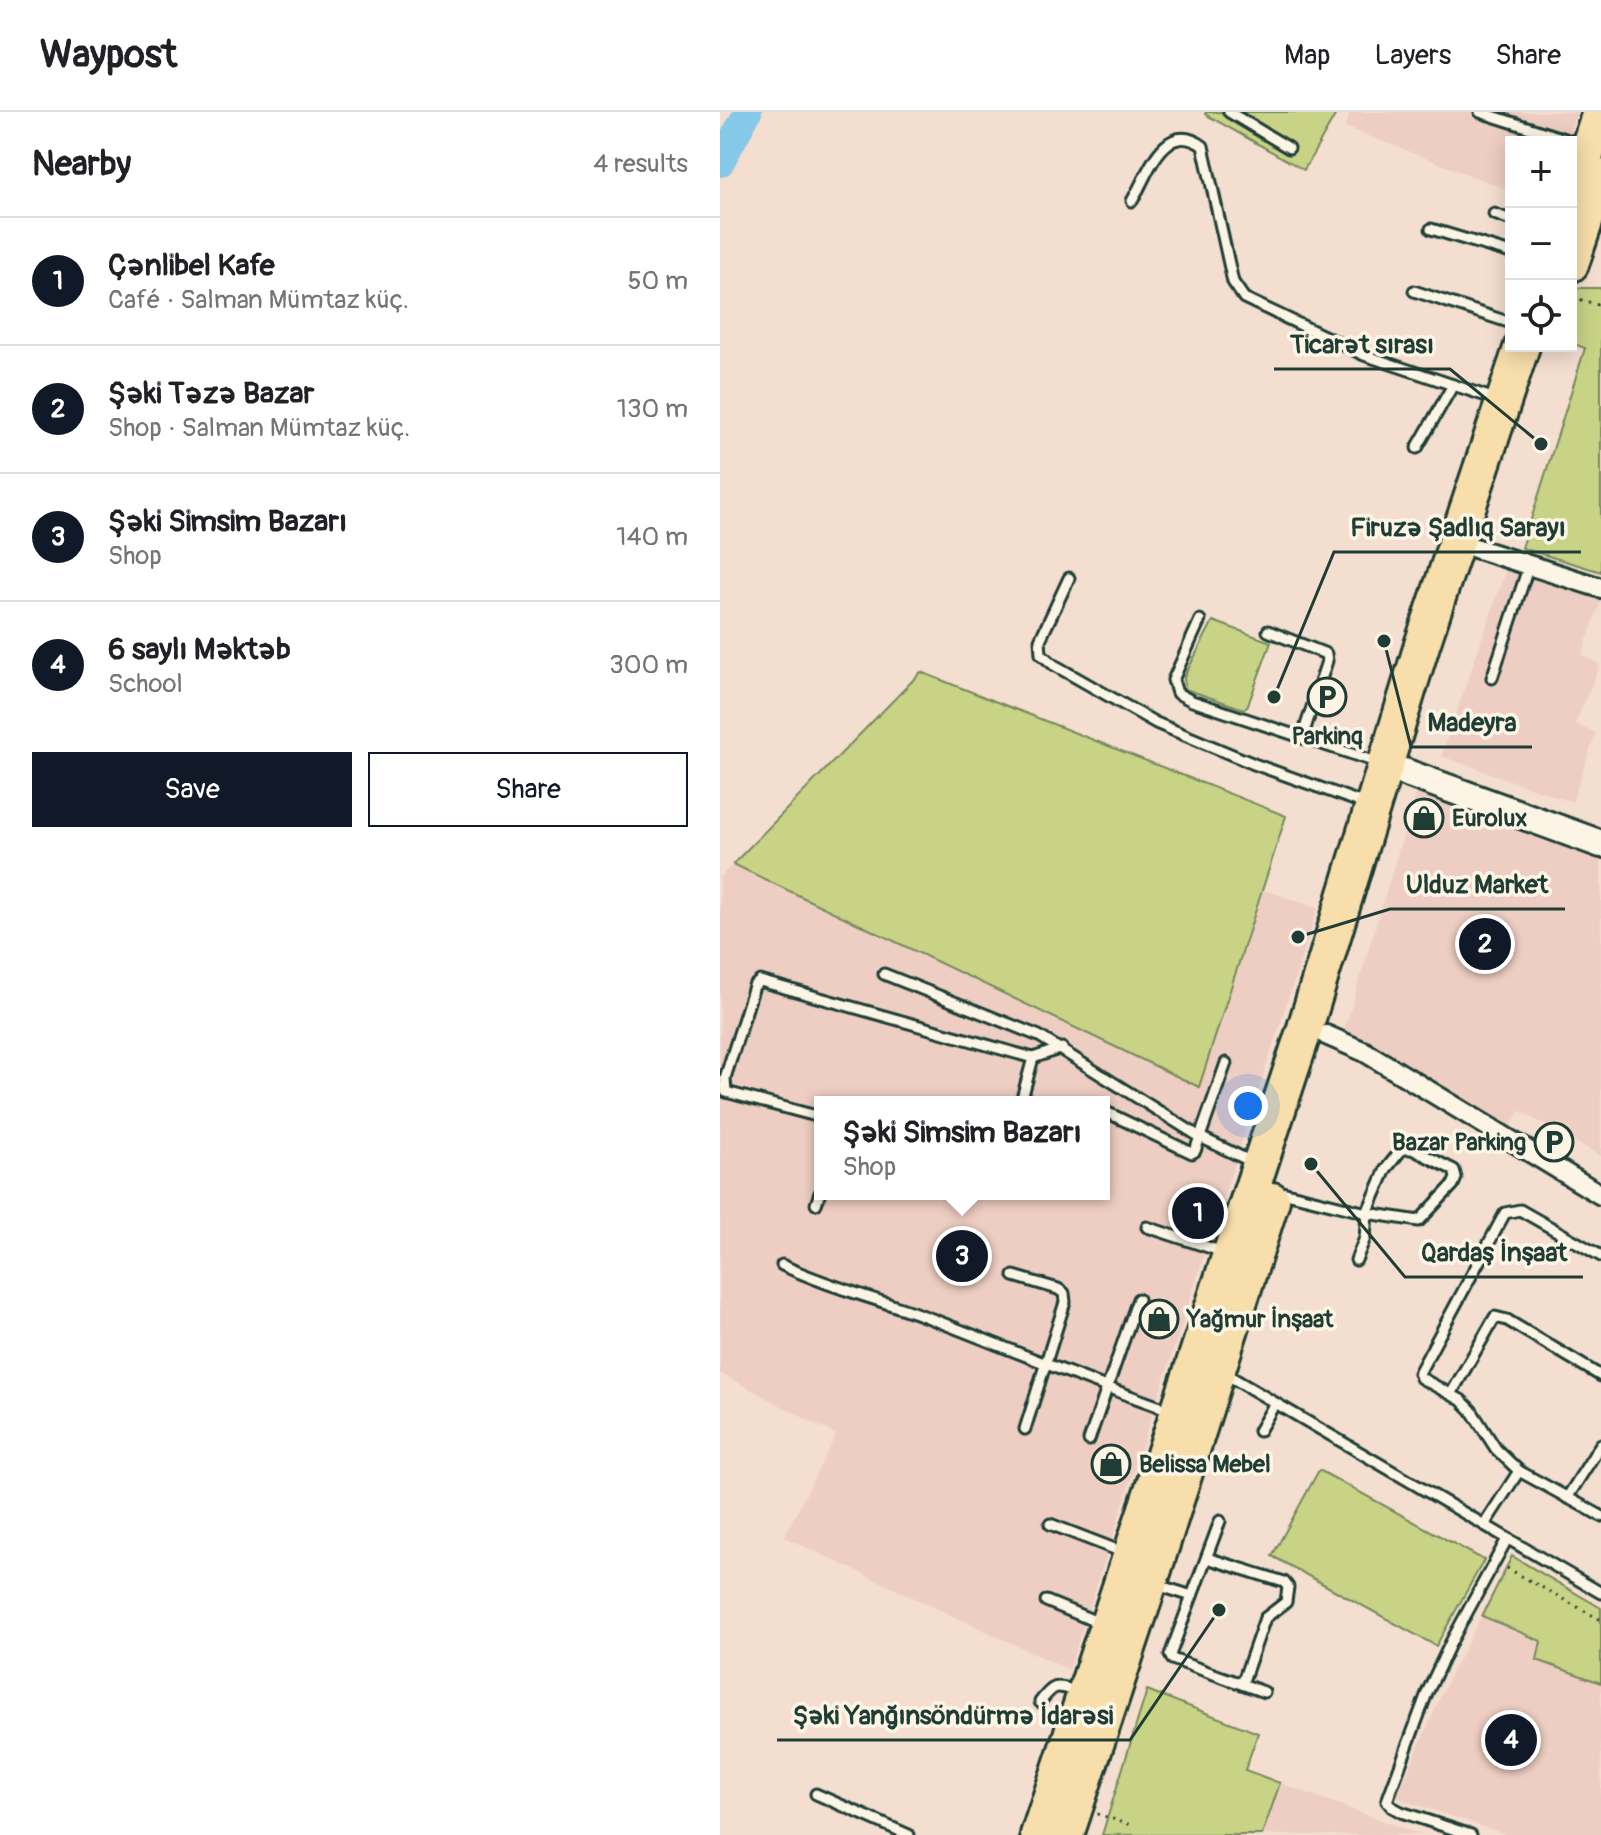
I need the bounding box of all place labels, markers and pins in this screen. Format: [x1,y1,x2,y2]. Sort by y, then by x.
callout: Ticarət sırası [1274,319,1450,369]
callout: Firuzə Şadlıq Sarayı [1334,502,1581,552]
parking icon: Parkinq [1306,676,1348,718]
callout: Madeyra [1411,697,1532,747]
place label: Parkinq [1292,722,1363,751]
shop icon: Eurolux [1403,797,1445,839]
place label: Eurolux [1452,804,1527,833]
callout: Ulduz Market [1390,859,1565,909]
pin: 2 [1459,914,1511,974]
parking icon: Bazar Parking [1533,1121,1575,1163]
place label: Bazar Parking [1392,1128,1526,1157]
pin: 1 [1172,1183,1224,1243]
pin: 3 [936,1226,988,1286]
callout: Qardaş İnşaat [1405,1227,1583,1277]
shop icon: Yağmur İnşaat [1138,1298,1180,1340]
place label: Yağmur İnşaat [1186,1305,1335,1334]
shop icon: Belissa Mebel [1090,1443,1132,1485]
place label: Belissa Mebel [1139,1450,1271,1479]
callout: Şəki Yanğınsöndürmə İdarəsi [777,1690,1130,1740]
pin: 4 [1485,1710,1537,1770]

